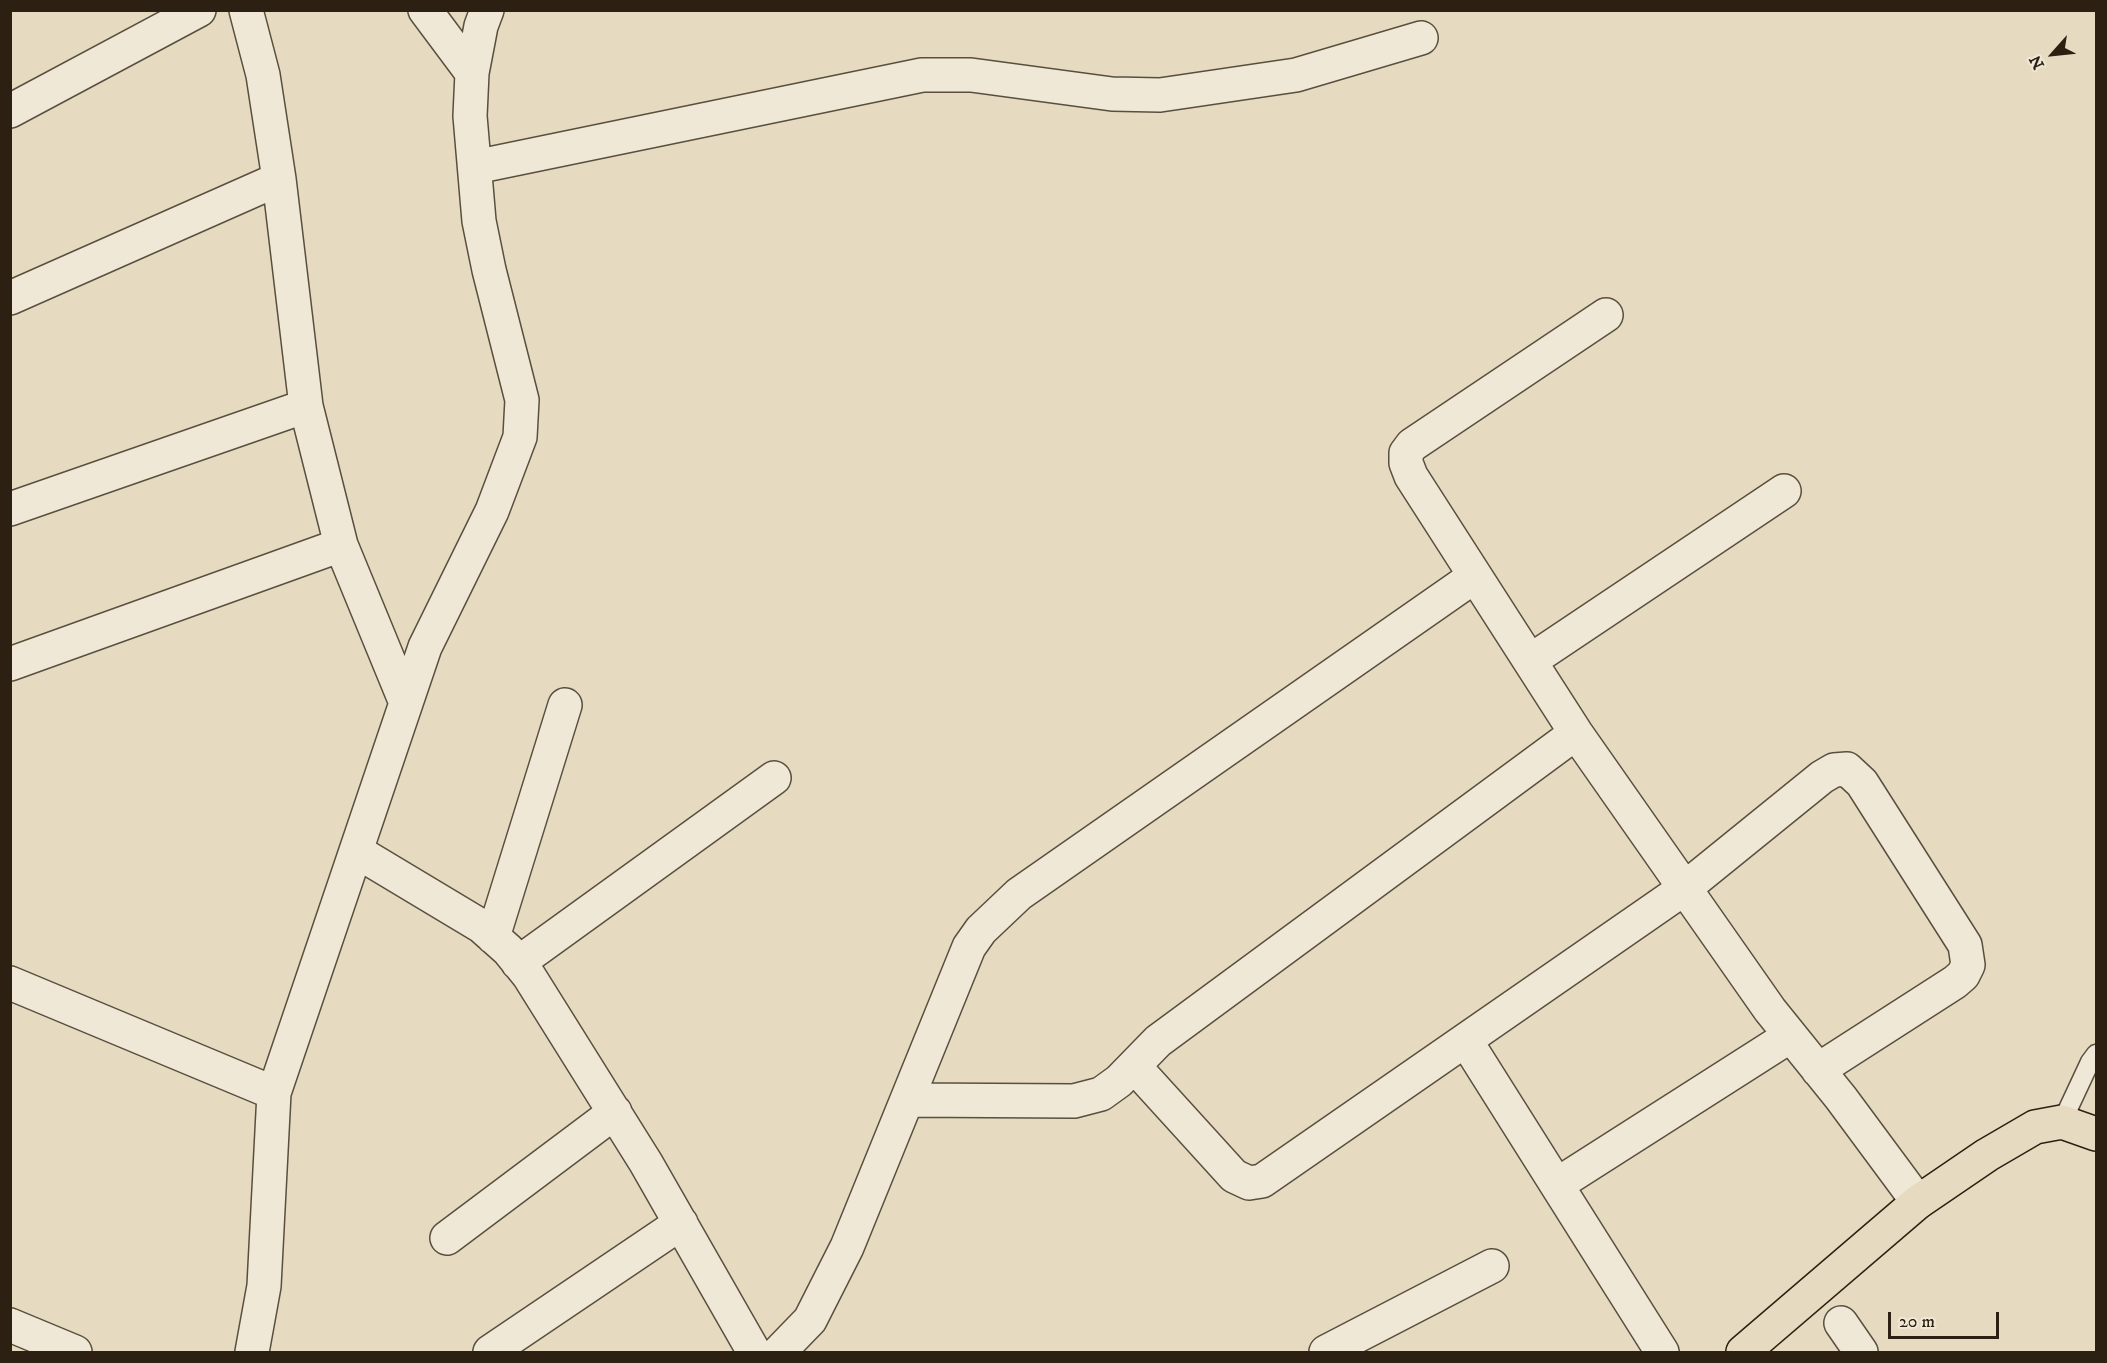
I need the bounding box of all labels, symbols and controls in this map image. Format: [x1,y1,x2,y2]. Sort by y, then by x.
north arrow [2023,24,2083,84]
text: N [2025,52,2049,73]
scale bar [1891,1300,2002,1338]
text: 20 m [1899,1311,1935,1333]

